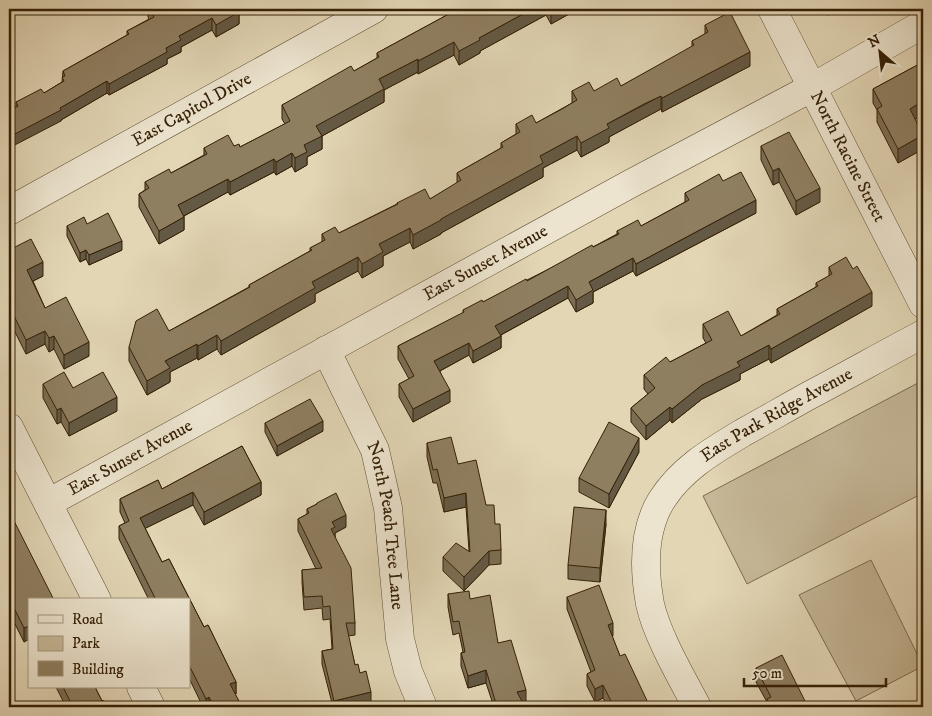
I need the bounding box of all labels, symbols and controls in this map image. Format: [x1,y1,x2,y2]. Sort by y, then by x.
north arrow [854,28,904,78]
text: N [865,31,884,52]
street label: East Capitol Drive [128,68,255,152]
street label: North Racine Street [805,88,890,226]
street label: East Sunset Avenue [419,220,552,306]
street label: East Park Ridge Avenue [696,363,856,467]
street label: East Sunset Avenue [64,415,197,501]
street label: North Peach Tree Lane [361,438,408,611]
legend [28,598,190,688]
text: Road [72,610,104,629]
text: Park [72,634,101,653]
scale bar [744,656,887,688]
text: Building [72,660,124,679]
text: 50 m [752,664,782,683]

